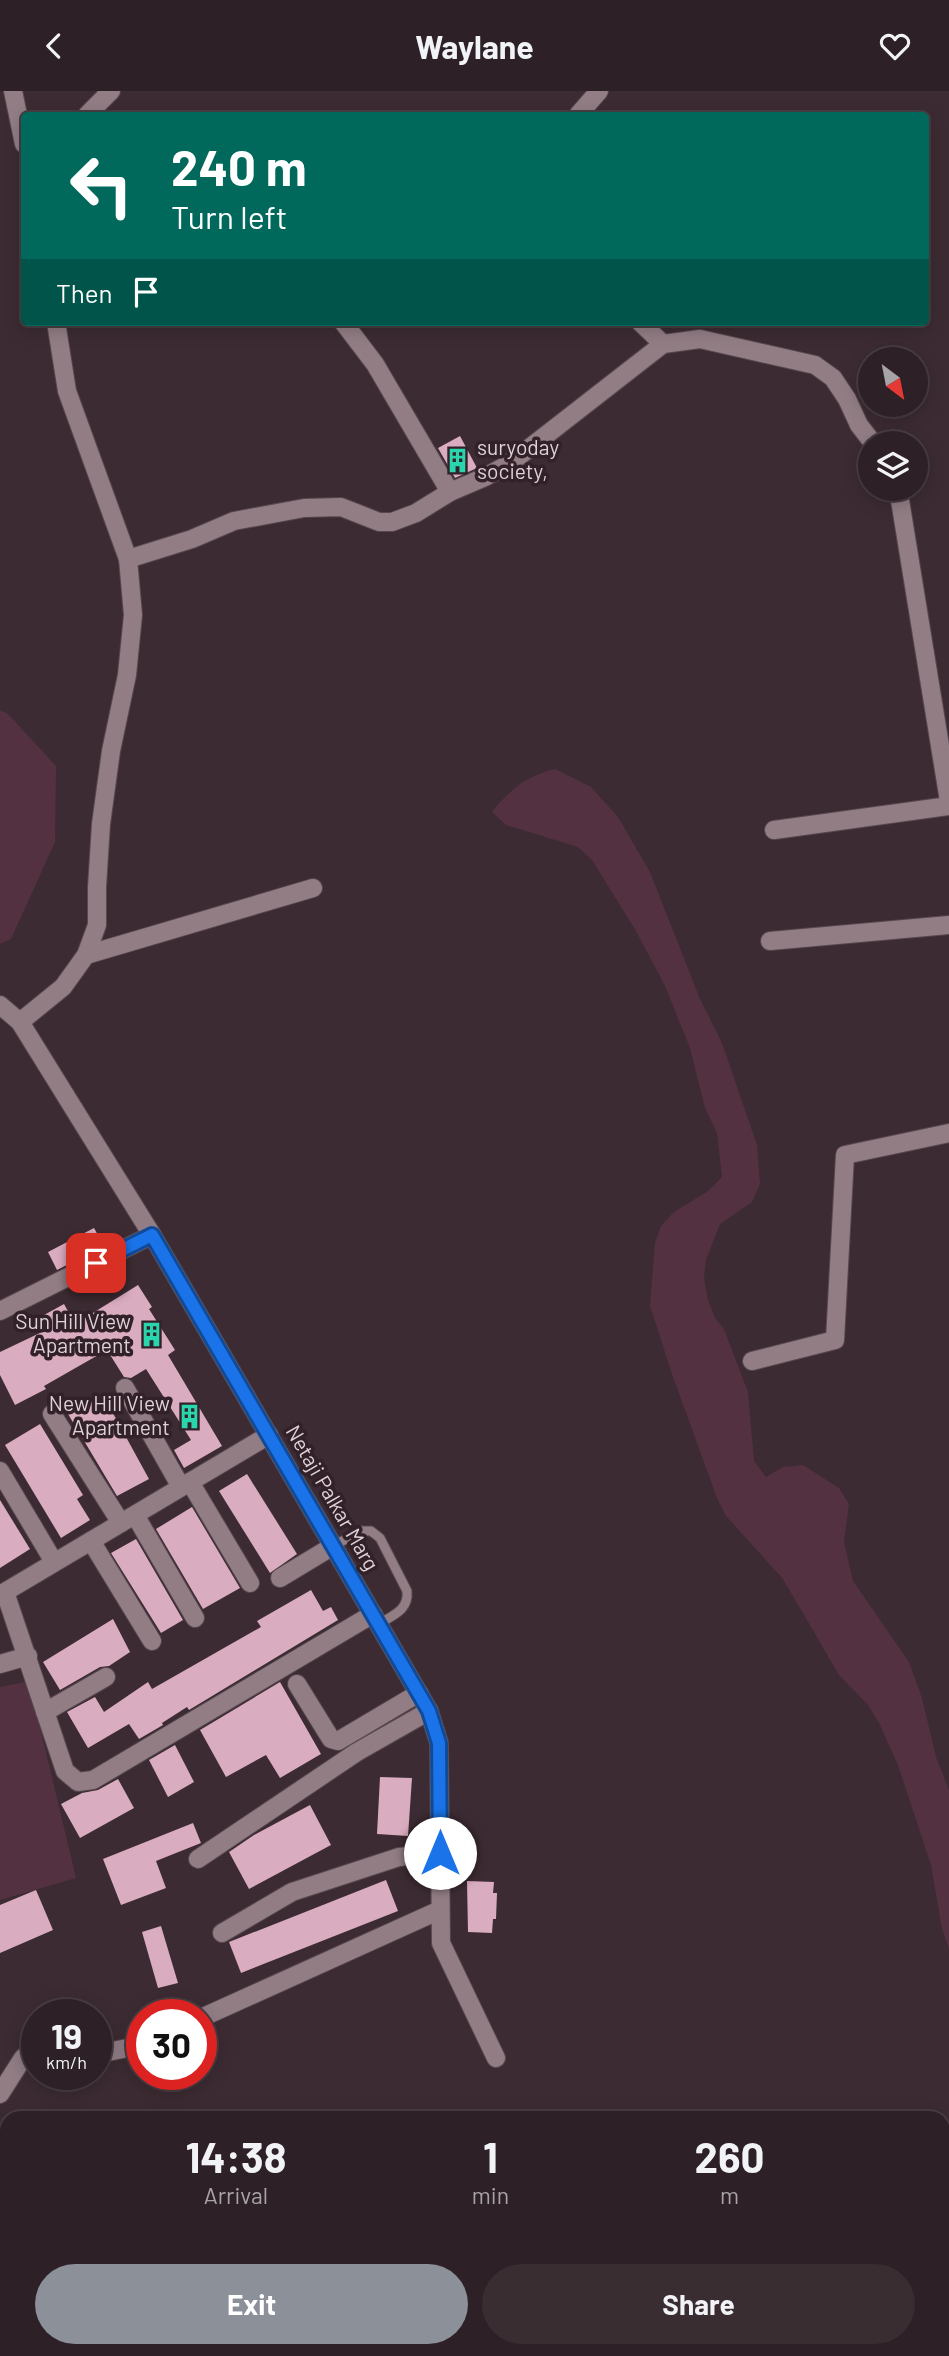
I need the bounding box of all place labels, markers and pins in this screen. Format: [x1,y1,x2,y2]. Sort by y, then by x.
place label: suryoday society, [477,434,559,483]
building icon: suryoday society, [443,446,471,474]
pin [66,1233,126,1293]
place label: Sun Hill View Apartment [15,1308,131,1357]
building icon: Sun Hill View Apartment [137,1320,165,1348]
place label: New Hill View Apartment [49,1390,170,1439]
building icon: New Hill View Apartment [176,1402,204,1430]

